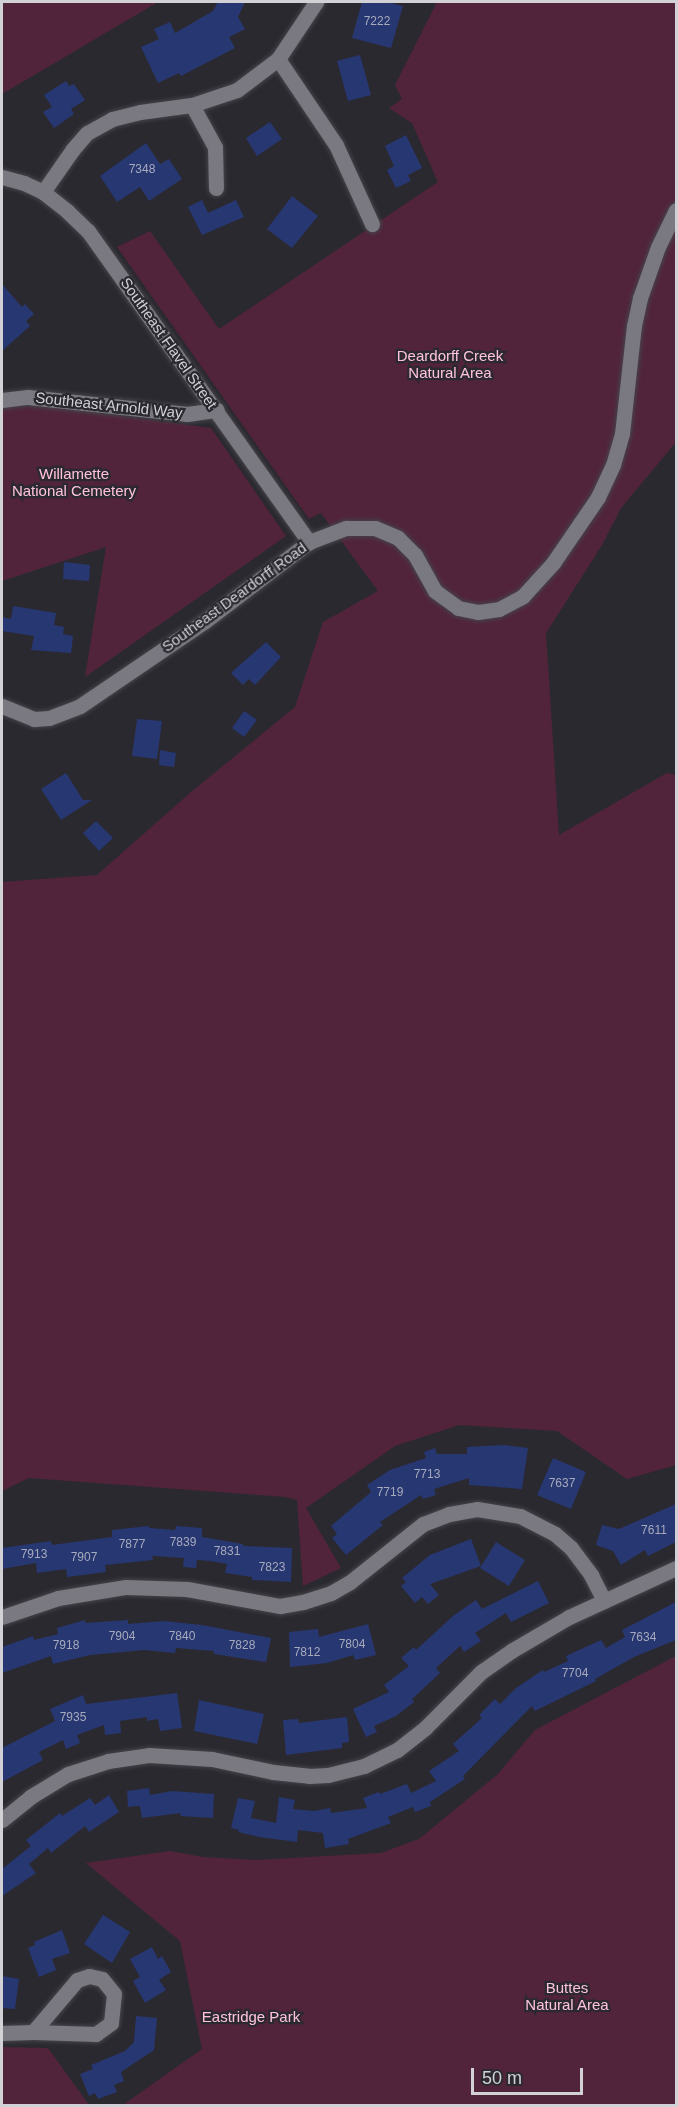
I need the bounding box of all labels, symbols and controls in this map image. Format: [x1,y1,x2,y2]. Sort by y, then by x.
house number: 7222 [364,15,390,29]
house number: 7348 [129,163,155,177]
street label: Southeast Flavel Street [117,274,221,412]
park label: Deardorff Creek Natural Area [397,346,503,381]
street label: Southeast Arnold Way [34,388,184,422]
park label: Willamette National Cemetery [12,464,136,499]
street label: Southeast Deardorff Road [158,539,310,655]
house number: 7713 [414,1468,440,1482]
house number: 7637 [549,1477,575,1491]
house number: 7719 [377,1486,403,1500]
house number: 7611 [641,1524,667,1538]
house number: 7839 [170,1536,196,1550]
house number: 7877 [119,1538,145,1552]
house number: 7831 [214,1545,240,1559]
house number: 7913 [21,1548,47,1562]
house number: 7907 [71,1551,97,1565]
house number: 7823 [259,1561,285,1575]
house number: 7904 [109,1630,135,1644]
house number: 7840 [169,1630,195,1644]
house number: 7634 [630,1631,656,1645]
house number: 7804 [339,1638,365,1652]
house number: 7918 [53,1639,79,1653]
house number: 7828 [229,1639,255,1653]
house number: 7812 [294,1646,320,1660]
house number: 7704 [562,1667,588,1681]
house number: 7935 [60,1711,86,1725]
park label: Buttes Natural Area [525,1978,609,2013]
park label: Eastridge Park [202,2008,300,2026]
scale bar [474,2056,586,2094]
text: 50 m [482,2068,522,2088]

